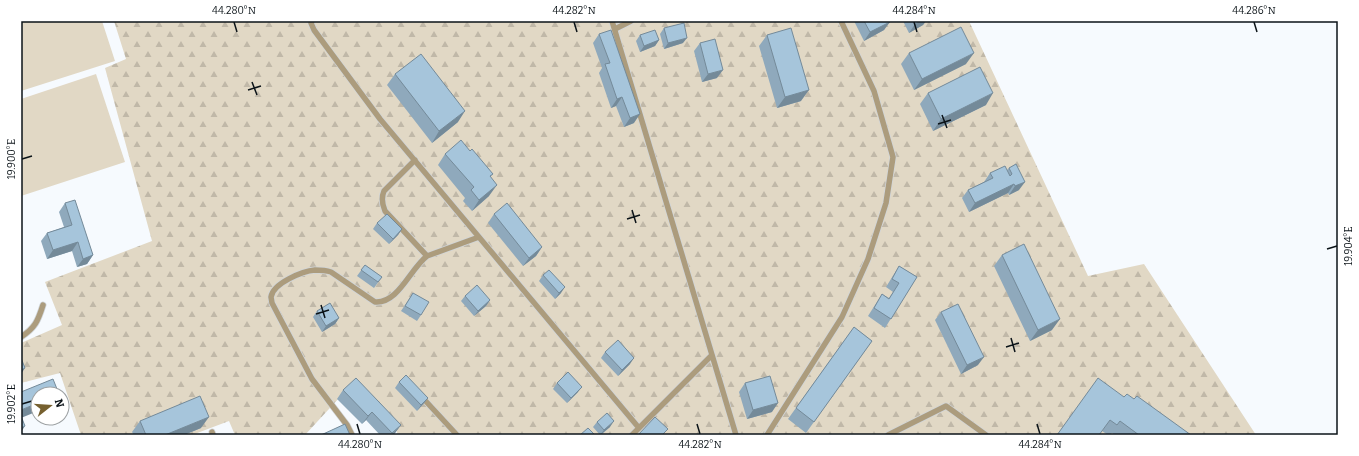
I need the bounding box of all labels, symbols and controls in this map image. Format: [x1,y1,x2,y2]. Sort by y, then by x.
text: 44.280°N [212,5,256,17]
text: 44.282°N [552,5,596,17]
text: 44.284°N [892,5,936,17]
text: 44.286°N [1232,5,1276,17]
text: 19.900°E [6,139,18,179]
text: 19.904°E [1343,226,1355,266]
text: 19.902°E [6,384,18,424]
north arrow [30,386,70,426]
text: N [52,397,67,410]
text: 44.280°N [338,439,382,451]
text: 44.282°N [678,439,722,451]
text: 44.284°N [1018,439,1062,451]

